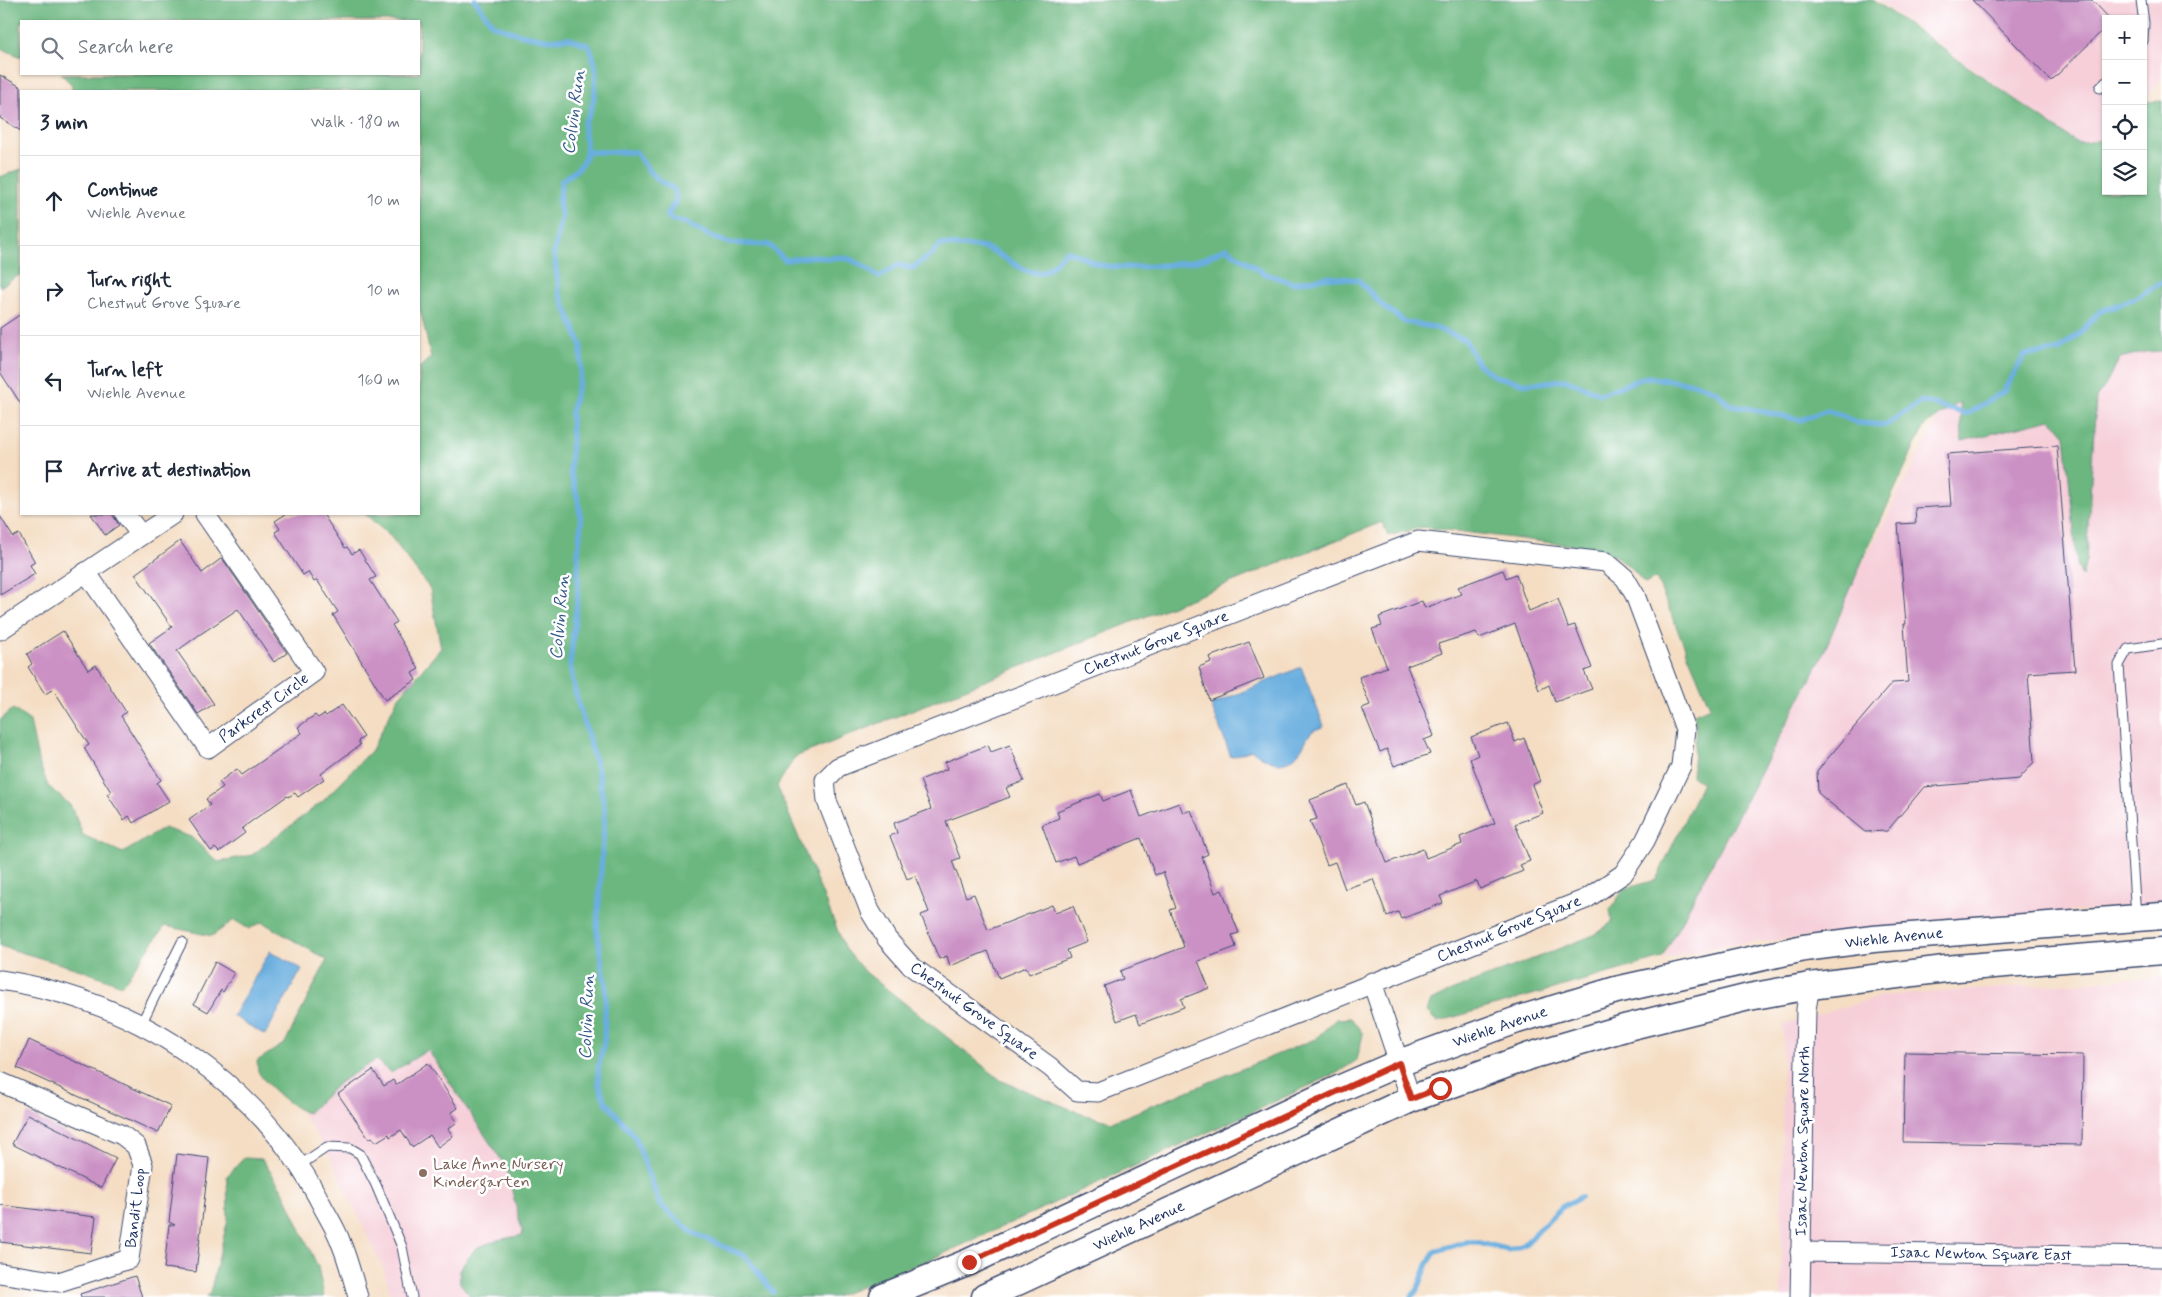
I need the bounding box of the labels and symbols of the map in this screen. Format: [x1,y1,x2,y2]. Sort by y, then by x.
water label: Colvin Run [557,68,591,156]
water label: Colvin Run [544,573,576,661]
street label: Chestnut Grove Square [1080,606,1232,680]
street label: Parkcrest Circle [215,668,313,748]
street label: Chestnut Grove Square [1434,890,1584,968]
street label: Wiehle Avenue [1844,922,1944,954]
street label: Chestnut Grove Square [906,957,1042,1065]
water label: Colvin Run [574,974,600,1060]
street label: Wiehle Avenue [1450,1001,1550,1053]
street label: Isaac Newton Square North [1791,1046,1815,1236]
route start [1429,1077,1452,1100]
place label: Lake Anne Nursery Kindergarten [433,1154,564,1194]
street label: Bandit Loop [121,1167,151,1249]
marker: Lake Anne Nursery Kindergarten [417,1167,429,1179]
street label: Wiehle Avenue [1090,1196,1188,1256]
street label: Isaac Newton Square East [1890,1242,2072,1266]
route end [958,1251,981,1274]

